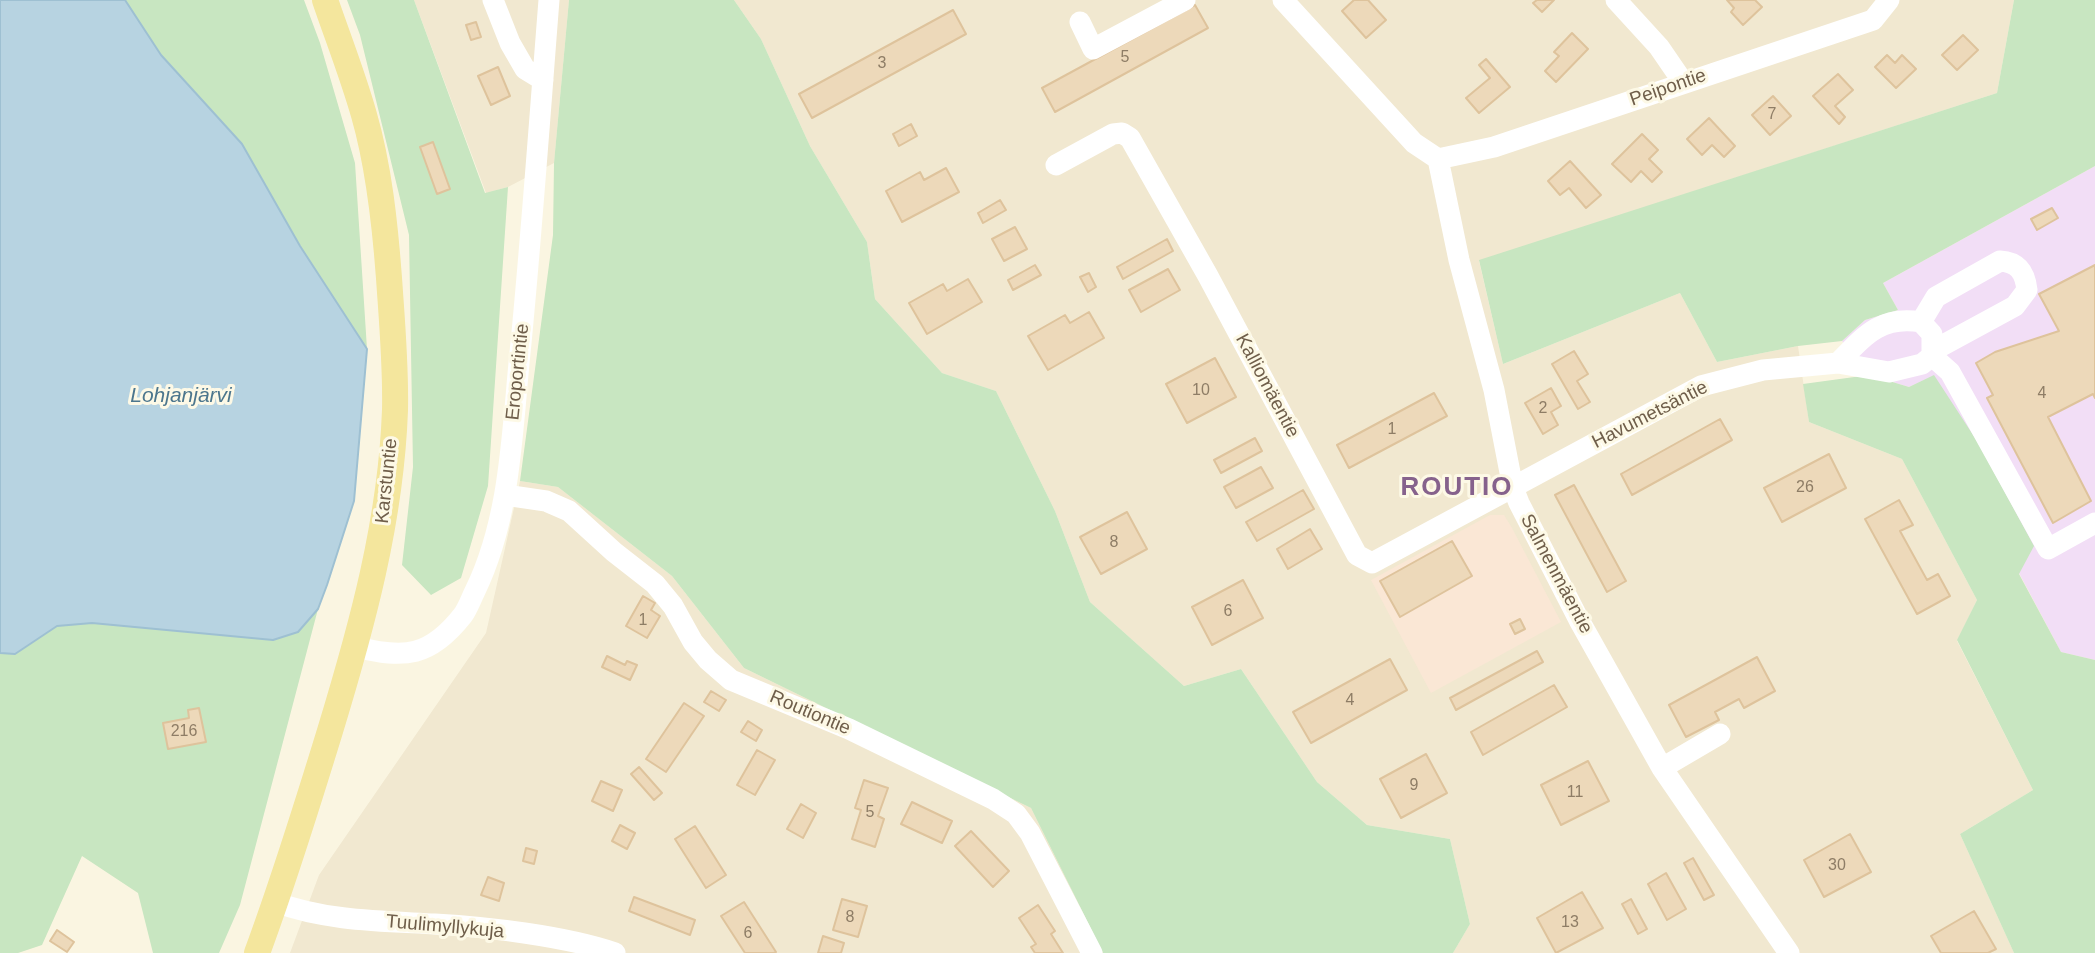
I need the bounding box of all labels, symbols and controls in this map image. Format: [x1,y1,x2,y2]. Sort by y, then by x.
house number: 5 [1121,48,1129,68]
house number: 3 [878,54,886,74]
street label: Peipontie [1627,64,1709,112]
house number: 7 [1768,105,1776,125]
street label: Eroportintie [502,322,534,422]
street label: Kalliomäentie [1230,330,1304,442]
street label: Havumetsäntie [1588,376,1712,454]
house number: 10 [1192,381,1210,401]
water label: Lohjanjärvi [130,383,232,409]
house number: 4 [2038,384,2046,404]
house number: 2 [1539,399,1547,419]
house number: 1 [1388,420,1396,440]
street label: Karstuntie [371,437,403,525]
district label: ROUTIO [1401,472,1513,504]
house number: 26 [1796,478,1814,498]
street label: Salmenmäentie [1515,510,1597,638]
house number: 8 [1110,533,1118,553]
house number: 6 [1224,602,1232,622]
house number: 1 [639,611,647,631]
street label: Routiontie [766,686,854,740]
house number: 4 [1346,691,1354,711]
house number: 216 [171,722,197,742]
house number: 9 [1410,776,1418,796]
house number: 11 [1567,783,1583,803]
house number: 5 [866,803,874,823]
house number: 30 [1828,856,1846,876]
house number: 8 [846,908,854,928]
street label: Tuulimyllykuja [385,910,505,944]
house number: 13 [1561,913,1579,933]
house number: 6 [744,924,752,944]

